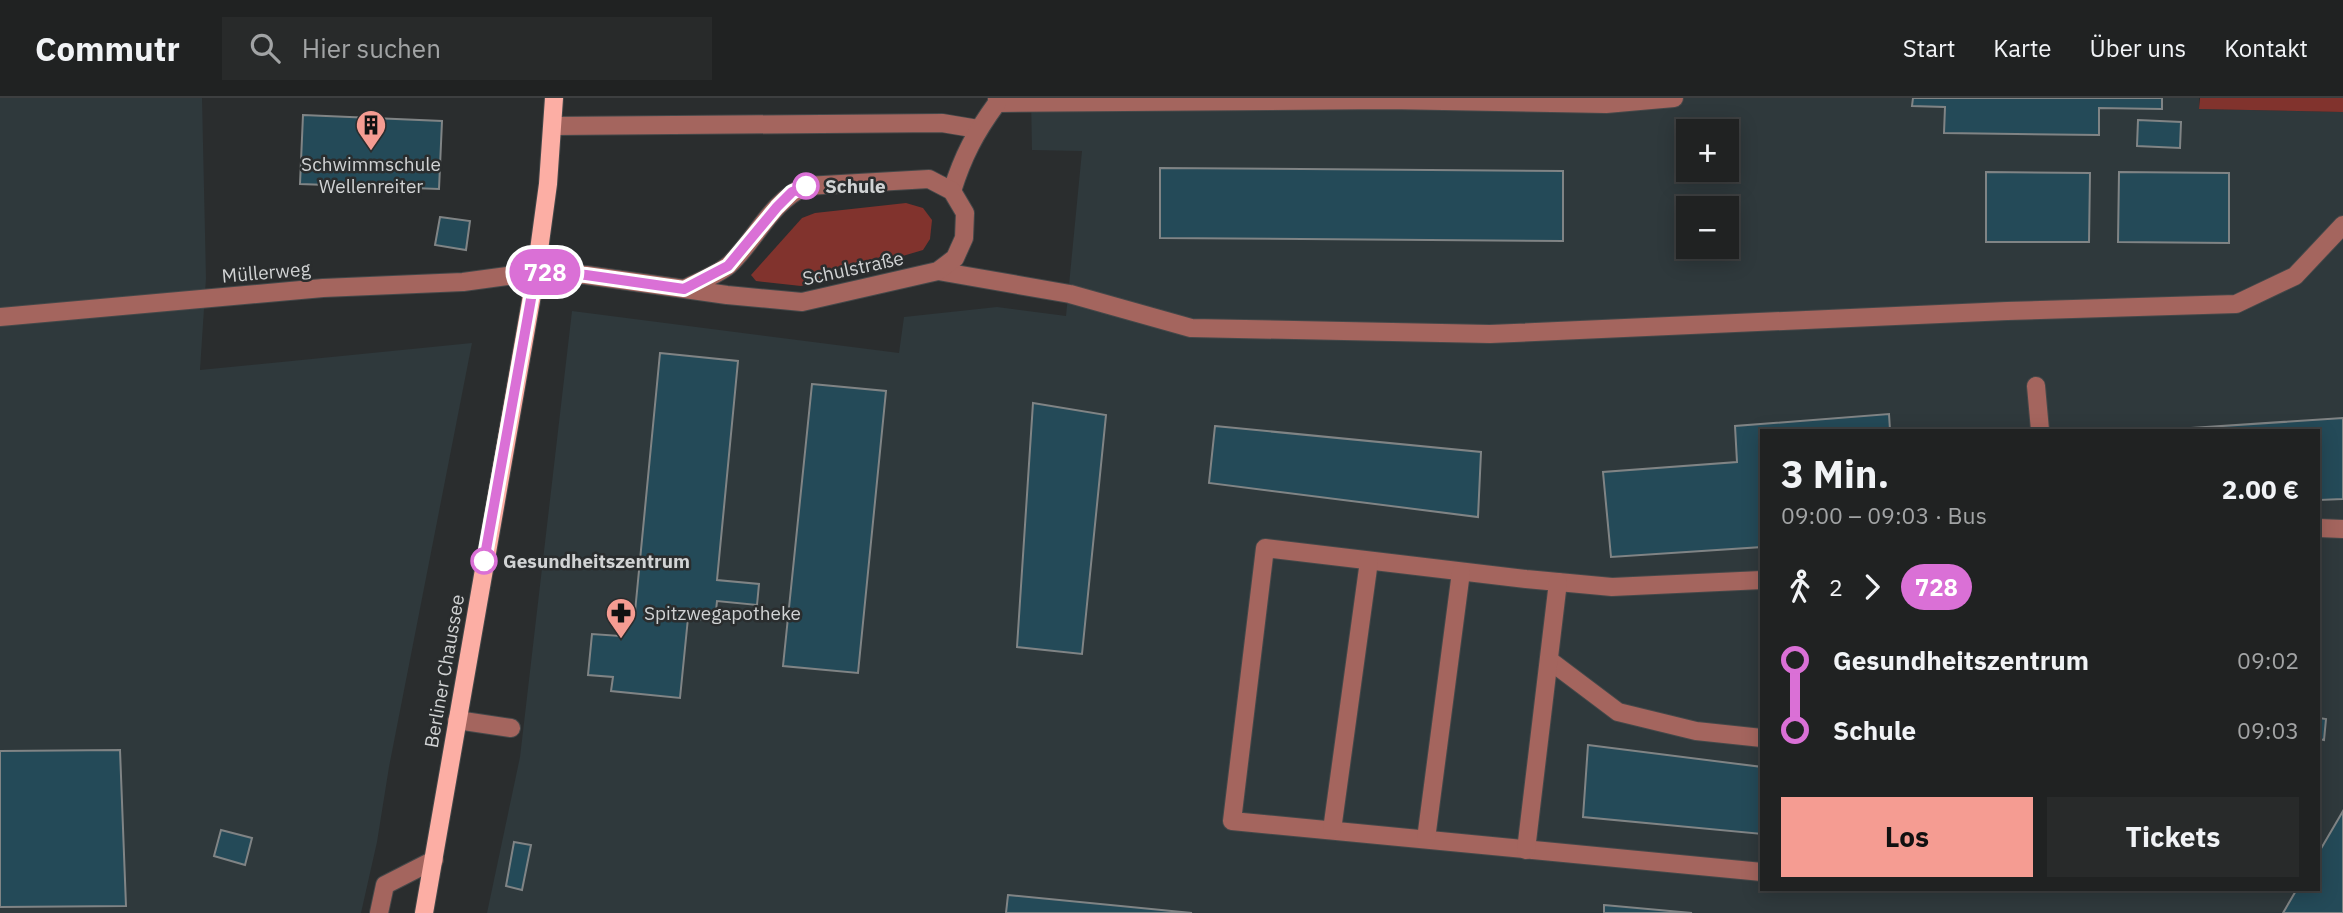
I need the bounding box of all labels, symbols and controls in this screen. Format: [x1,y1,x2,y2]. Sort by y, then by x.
search box [222,17,712,80]
text: Commutr [35,27,180,70]
icon: search [246,29,284,67]
text: Hier suchen [302,31,441,65]
text: Start [1903,32,1955,64]
text: Karte [1993,32,2051,64]
text: Über uns [2089,32,2186,64]
text: Kontakt [2224,32,2308,64]
building icon: Schwimmschule Wellenreiter [354,108,388,152]
map controls [1676,119,1739,259]
button: + [1676,119,1739,182]
place label: Schwimmschule Wellenreiter [301,152,441,198]
marker: Schule [793,173,819,199]
place label: Schule [825,174,886,198]
button: − [1676,196,1739,259]
street label: Schulstraße [800,246,906,290]
line badge: 728 [505,249,585,295]
street label: Müllerweg [221,256,311,288]
text: 728 [523,256,567,288]
text: 3 Min. [1781,449,1889,498]
text: 2.00 € [2222,472,2299,506]
text: 09:00 – 09:03 · Bus [1781,500,1987,530]
marker: Gesundheitszentrum [471,548,497,574]
place label: Gesundheitszentrum [503,549,690,573]
icon: walk [1781,568,1819,606]
icon: forward [1853,568,1891,606]
text: 728 [1915,571,1958,603]
text: 2 [1829,572,1843,602]
street label: Berliner Chaussee [419,592,469,750]
pharmacy icon: Spitzwegapotheke [604,596,638,640]
place label: Spitzwegapotheke [644,601,801,625]
text: Gesundheitszentrum [1833,643,2089,677]
text: 09:02 [2237,645,2299,675]
text: Schule [1833,713,1916,747]
text: 09:03 [2237,715,2299,745]
button: Los [1781,797,2033,877]
button: Tickets [2047,797,2299,877]

